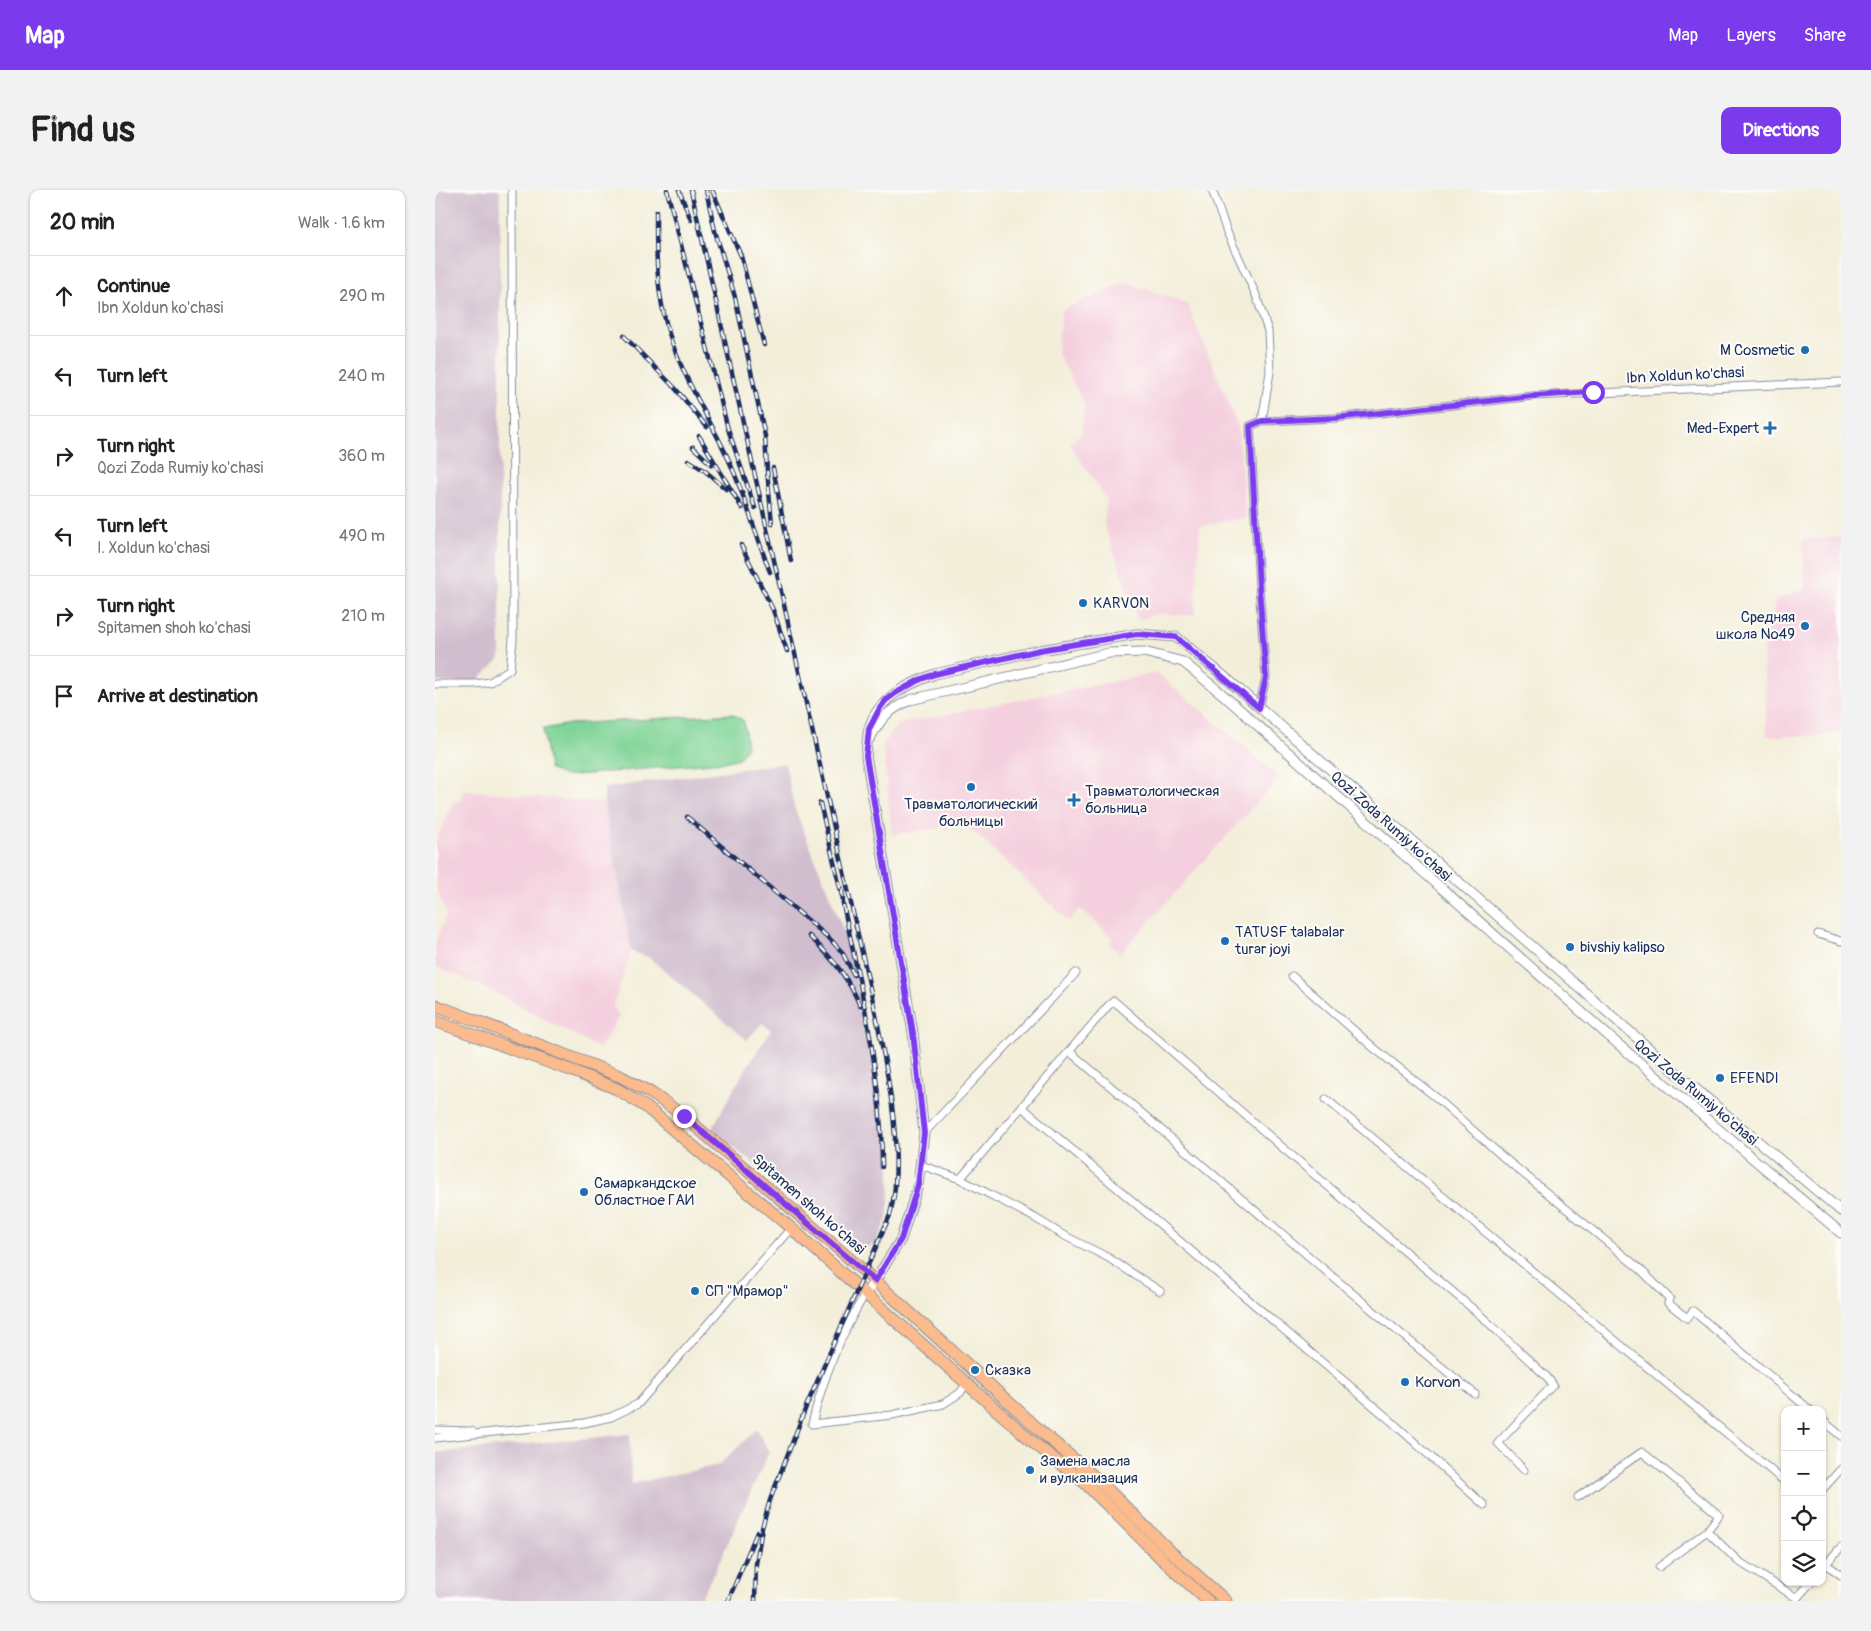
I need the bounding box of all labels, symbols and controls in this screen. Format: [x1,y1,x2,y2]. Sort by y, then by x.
text: Map [25,21,65,50]
text: Map [1669,24,1698,47]
text: Layers [1726,24,1776,47]
text: Share [1804,24,1846,47]
button: Directions [1721,107,1841,154]
text: Find us [30,108,135,152]
text: 20 min [50,209,115,236]
text: Walk · 1.6 km [298,213,385,233]
text: Continue [97,274,170,298]
icon: ahead [50,282,78,310]
text: 290 m [339,286,385,306]
text: Ibn Xoldun ko'chasi [97,298,223,318]
place label: M Cosmetic [1720,341,1795,360]
marker: M Cosmetic [1799,344,1811,356]
icon: left [50,362,78,390]
street label: Ibn Xoldun ko'chasi [1625,363,1745,388]
text: Turn left [97,364,167,388]
text: 240 m [338,366,385,386]
route start [1582,381,1605,404]
place label: Med-Expert [1687,419,1760,438]
marker: Med-Expert [1763,421,1777,435]
text: Turn right [97,434,175,458]
icon: right [50,442,78,470]
text: 360 m [338,446,385,466]
text: Qozi Zoda Rumiy ko'chasi [97,458,263,478]
text: Turn left [97,514,167,538]
icon: left [50,522,78,550]
text: 490 m [339,526,385,546]
text: I. Xoldun ko'chasi [97,538,210,558]
text: Turn right [97,594,175,618]
place label: KARVON [1093,594,1149,613]
marker: KARVON [1077,597,1089,609]
icon: right [50,602,78,630]
text: 210 m [341,606,385,626]
place label: Средняя школа №49 [1716,608,1795,644]
text: Spitamen shoh ko'chasi [97,618,251,638]
marker: Средняя школа №49 [1799,620,1811,632]
icon: arrive [50,682,78,710]
text: Arrive at destination [97,684,258,708]
street label: Qozi Zoda Rumiy ko'chasi [1326,767,1455,886]
marker: Травматологический больницы [965,781,977,793]
place label: Травматологическая больница [1085,782,1219,818]
marker: Травматологическая больница [1067,793,1081,807]
place label: Травматологический больницы [904,795,1038,831]
place label: TATUSF talabalar turar joyi [1234,923,1345,959]
marker: TATUSF talabalar turar joyi [1219,935,1231,947]
place label: bivshiy kalipso [1580,938,1665,957]
marker: bivshiy kalipso [1564,941,1576,953]
street label: Qozi Zoda Rumiy ko'chasi [1630,1035,1762,1150]
place label: EFENDI [1730,1069,1779,1088]
marker: EFENDI [1714,1072,1726,1084]
route end [673,1105,696,1128]
street label: Spitamen shoh ko'chasi [748,1150,870,1259]
place label: Самаркандское Областное ГАИ [594,1174,697,1210]
marker: Самаркандское Областное ГАИ [578,1186,590,1198]
place label: СП "Мрамор" [705,1282,789,1301]
marker: СП "Мрамор" [689,1285,701,1297]
place label: Сказка [985,1361,1031,1380]
marker: Сказка [969,1364,981,1376]
place label: Korvon [1415,1373,1461,1392]
marker: Korvon [1399,1376,1411,1388]
map controls [1781,1406,1826,1586]
button: + [1781,1406,1826,1451]
button: − [1781,1451,1826,1496]
place label: Замена масла и вулканизация [1040,1452,1138,1488]
marker: Замена масла и вулканизация [1024,1464,1036,1476]
button: locate [1781,1496,1826,1541]
button: layers [1781,1541,1826,1586]

